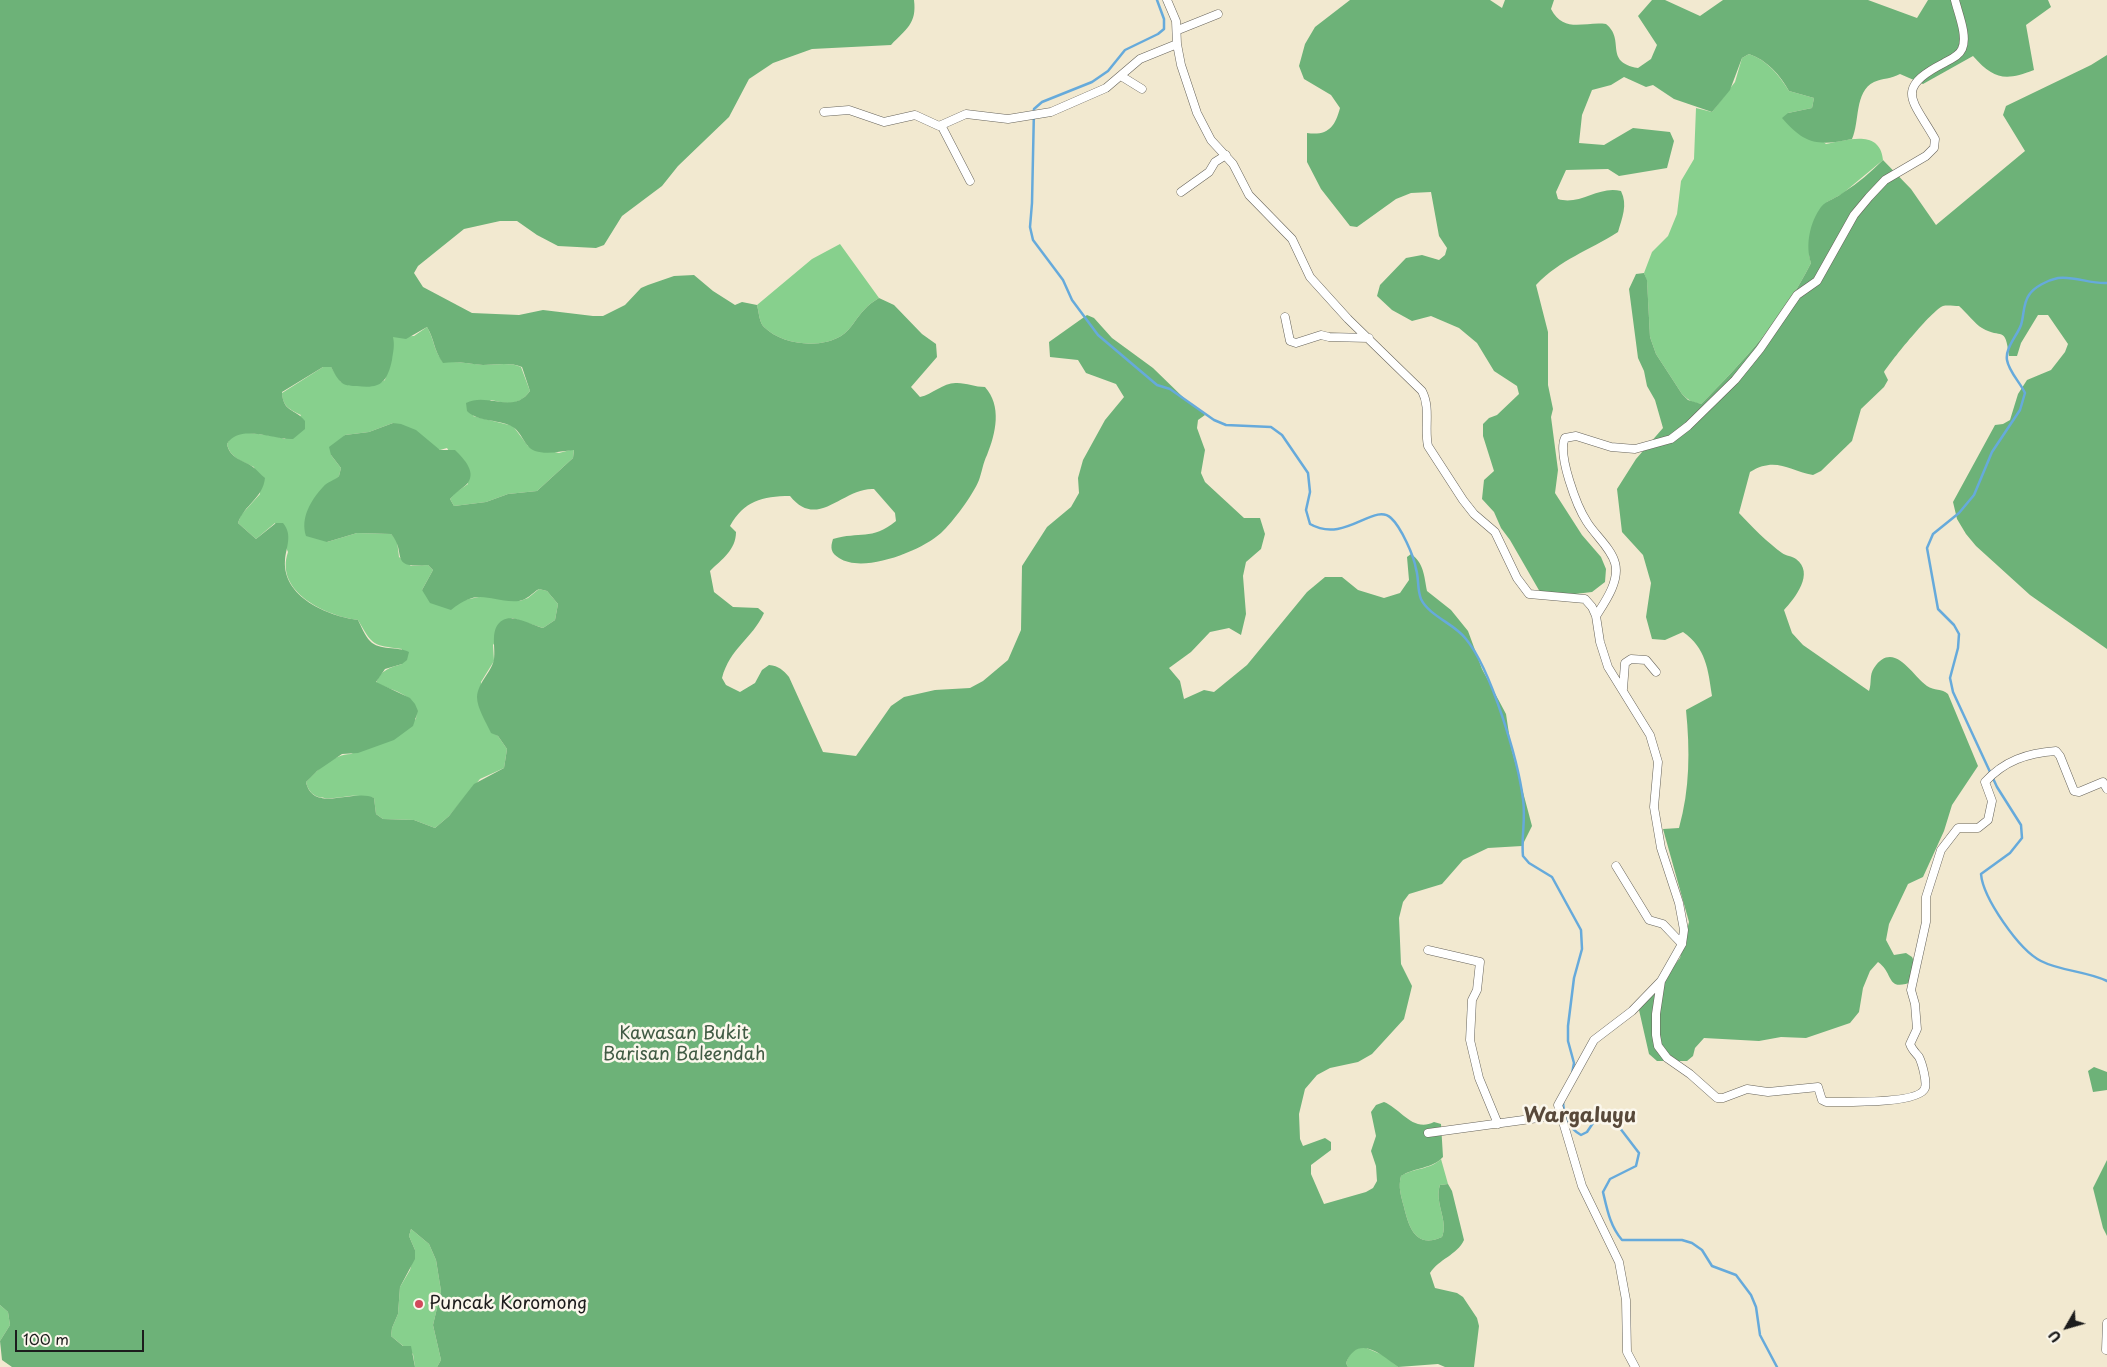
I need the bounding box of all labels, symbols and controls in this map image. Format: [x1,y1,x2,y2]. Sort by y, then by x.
park label: Kawasan Bukit Barisan Baleendah [603,1023,765,1066]
district label: Wargaluyu [1524,1104,1636,1128]
place label: Puncak Koromong [429,1293,587,1315]
marker: Puncak Koromong [413,1298,425,1310]
north arrow [2042,1302,2092,1352]
scale bar [18,1320,146,1352]
text: U [2043,1326,2066,1347]
text: 100 m [23,1327,69,1350]

